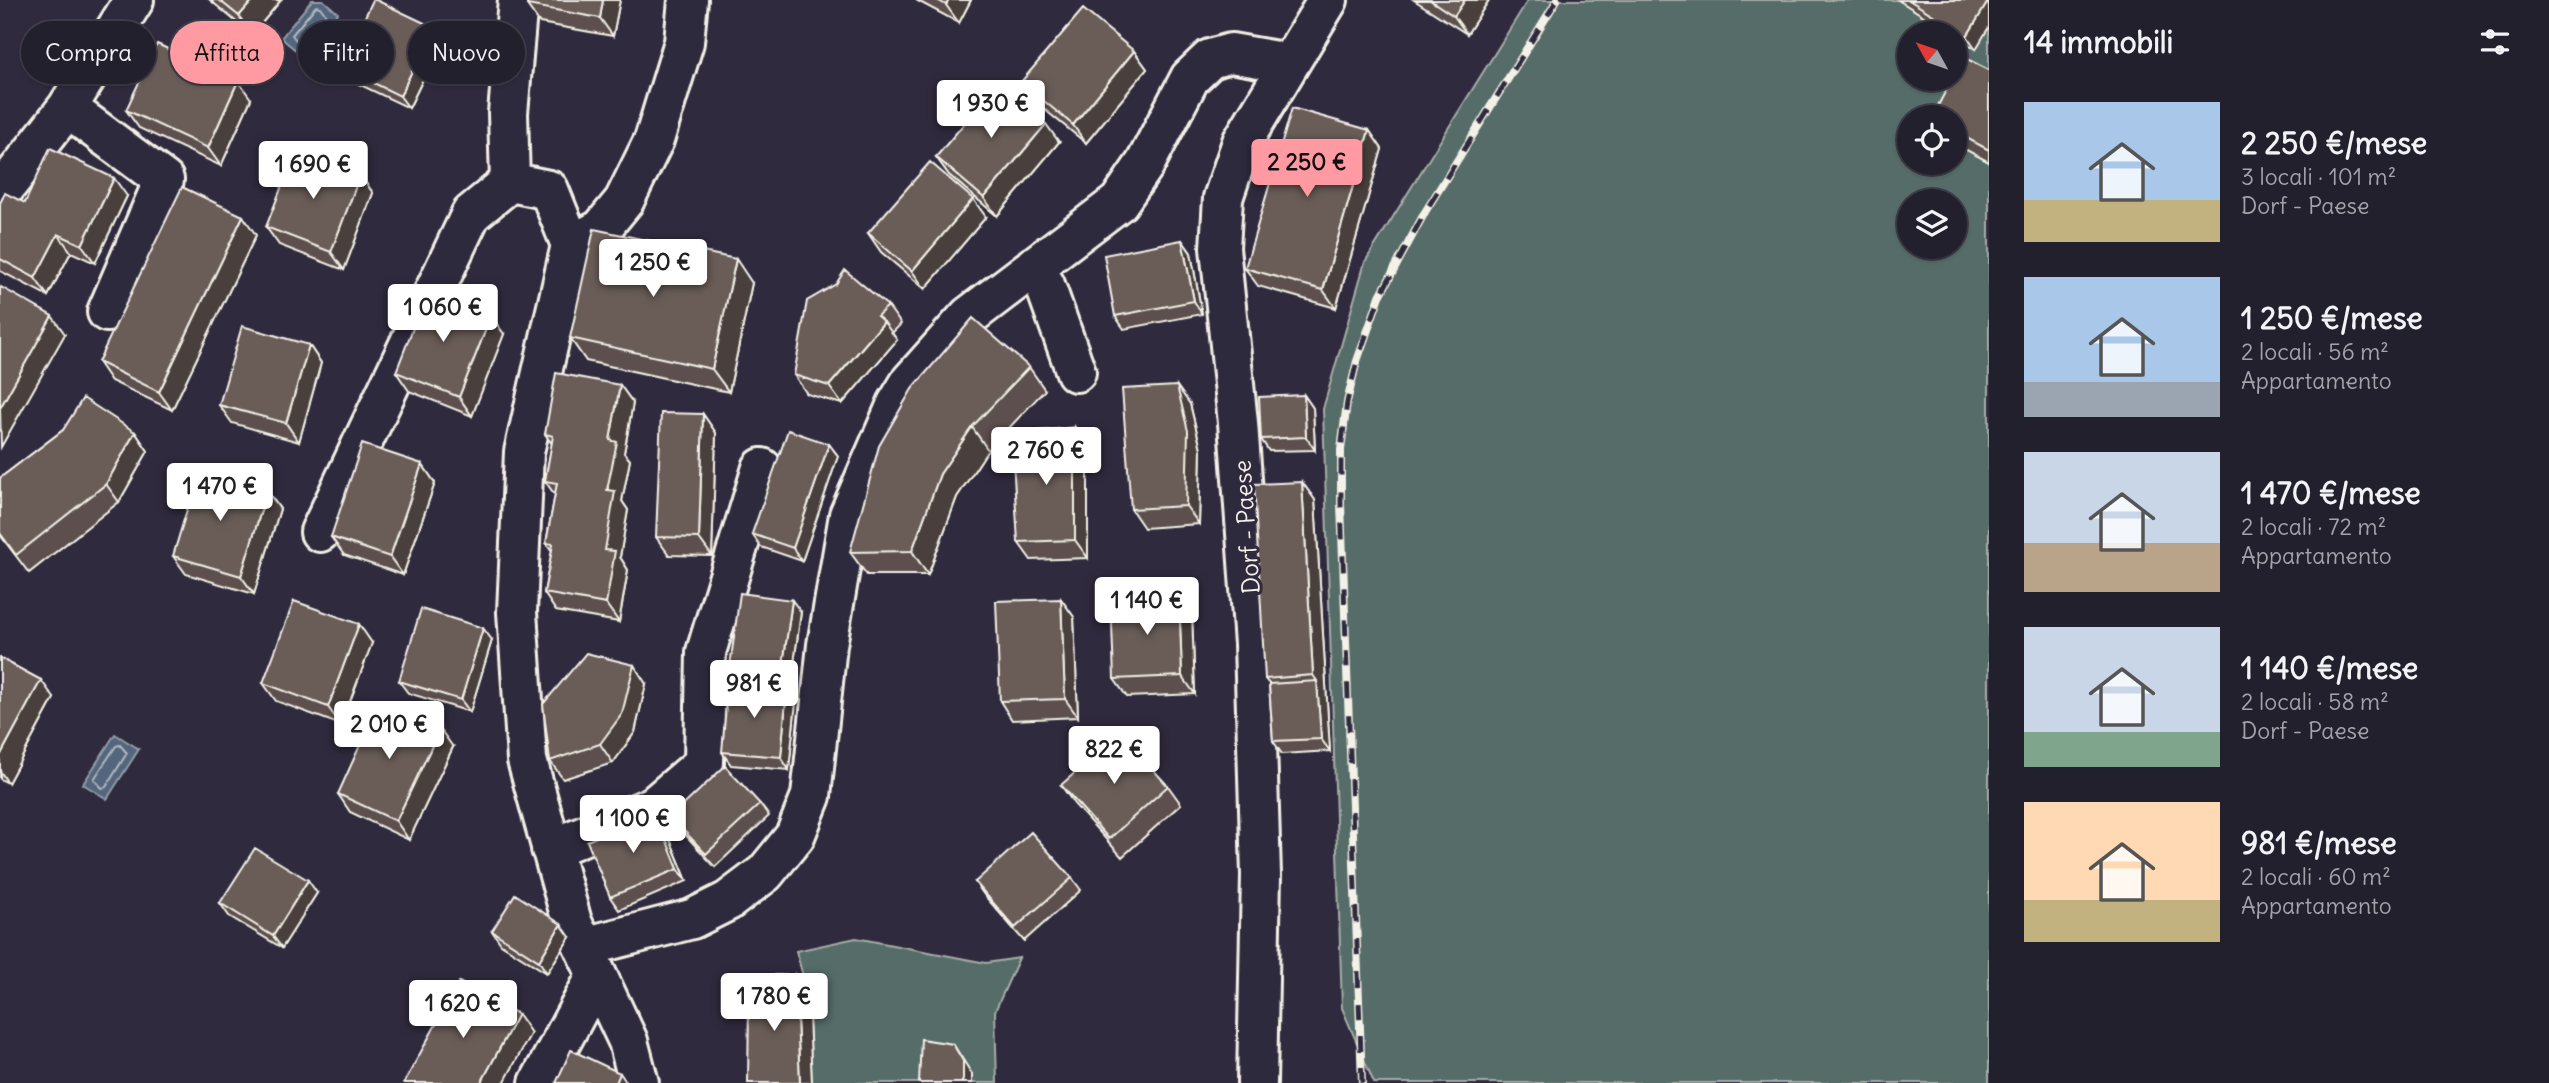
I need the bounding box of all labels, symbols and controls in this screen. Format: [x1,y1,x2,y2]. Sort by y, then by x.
chip: Compra [21,21,156,84]
chip: Affitta [170,21,284,84]
chip: Filtri [298,21,394,84]
chip: Nuovo [408,21,525,84]
north arrow [1897,21,1967,91]
map controls [1897,21,1967,259]
text: 14 immobili [2024,23,2173,61]
icon: filters [2476,23,2514,61]
pin: 1 930 € [926,80,1056,140]
text: 1 930 € [953,88,1029,117]
button: locate [1897,105,1967,175]
text: 2 250 €/mese [2241,124,2427,162]
icon: home [2080,130,2164,214]
pin: 2 250 € [1242,140,1372,199]
pin: 1 690 € [248,142,378,201]
text: 2 250 € [1267,147,1347,176]
text: 1 690 € [275,149,351,178]
text: 3 locali · 101 m² [2241,162,2396,191]
button: layers [1897,189,1967,259]
text: Dorf - Paese [2241,191,2369,220]
pin: 1 250 € [588,240,718,299]
text: 1 250 € [615,247,691,276]
pin: 1 060 € [378,284,508,344]
text: 1 060 € [404,292,482,321]
text: 1 250 €/mese [2241,299,2423,337]
icon: home [2080,305,2164,389]
text: 2 locali · 56 m² [2241,337,2389,366]
text: Appartamento [2241,366,2392,395]
pin: 2 760 € [981,428,1111,487]
text: 2 760 € [1007,435,1085,464]
street label: Dorf - Paese [1226,459,1266,595]
pin: 1 470 € [155,463,285,523]
text: 1 470 € [183,471,257,500]
text: 1 470 €/mese [2241,474,2421,512]
icon: home [2080,480,2164,564]
text: 2 locali · 72 m² [2241,512,2386,541]
text: Appartamento [2241,541,2392,570]
pin: 1 140 € [1082,578,1212,637]
text: 1 140 € [1111,585,1183,614]
text: 1 140 €/mese [2241,649,2418,687]
icon: home [2080,655,2164,739]
pin: 981 € [705,660,803,720]
text: 981 € [726,668,782,697]
text: 2 locali · 58 m² [2241,687,2389,716]
pin: 2 010 € [324,702,454,761]
text: 2 010 € [350,709,428,738]
text: Dorf - Paese [2241,716,2369,745]
pin: 822 € [1065,726,1163,786]
text: 822 € [1085,734,1143,763]
pin: 1 100 € [568,796,698,855]
text: 1 100 € [596,803,670,832]
text: 981 €/mese [2241,824,2397,862]
icon: home [2080,830,2164,914]
text: 2 locali · 60 m² [2241,862,2391,891]
text: Appartamento [2241,891,2392,920]
pin: 1 780 € [709,974,839,1033]
pin: 1 620 € [398,981,528,1040]
text: 1 780 € [737,981,811,1010]
text: 1 620 € [425,988,501,1017]

